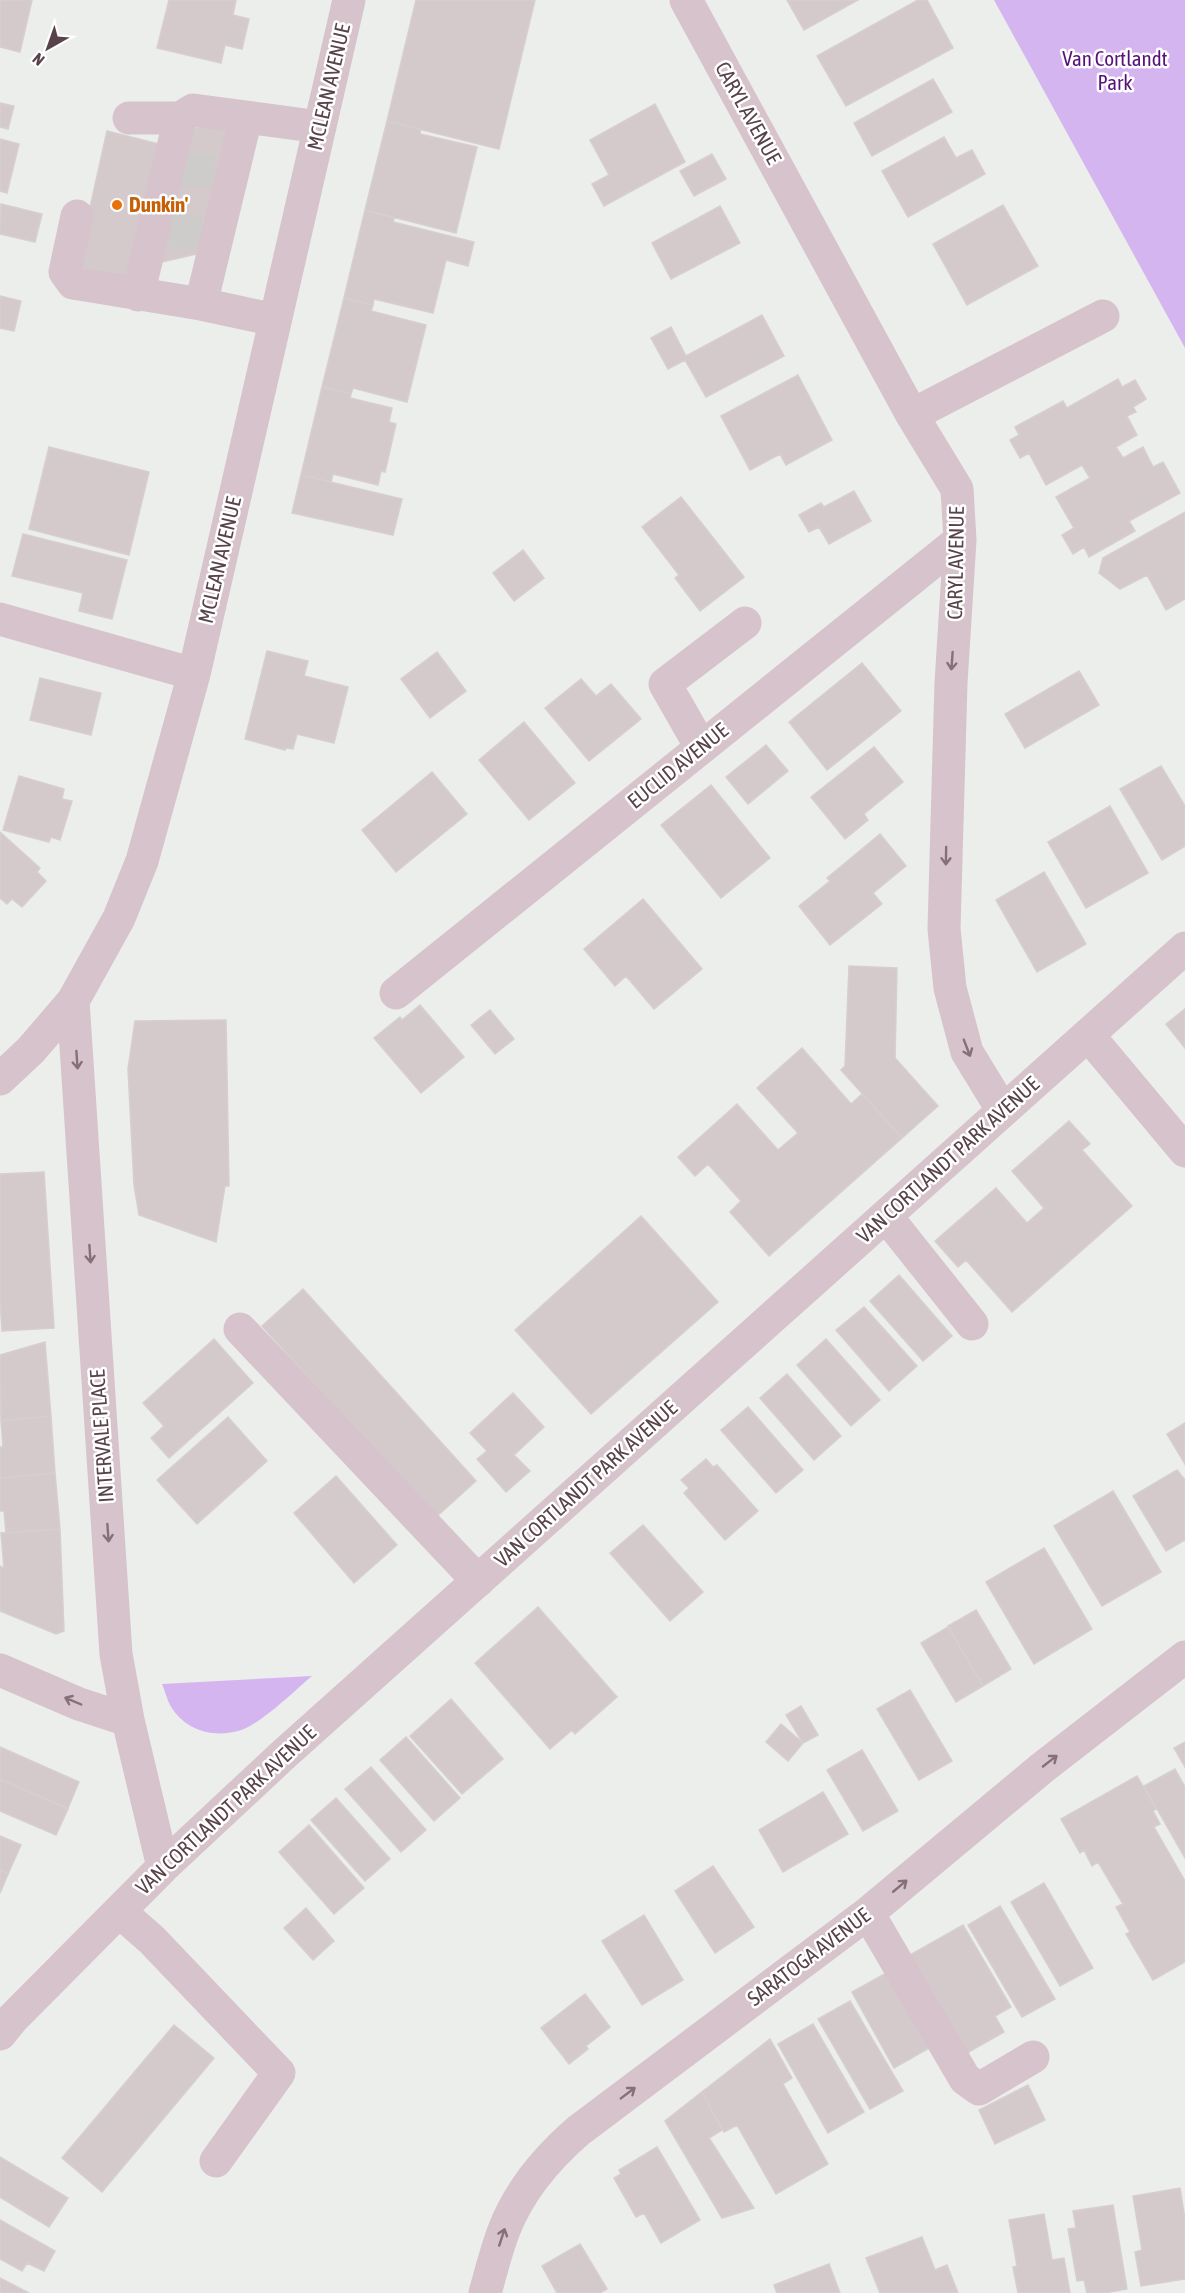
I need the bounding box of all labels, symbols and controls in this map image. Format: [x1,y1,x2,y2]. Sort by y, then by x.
north arrow [18,18,78,78]
street label: MCLEAN AVENUE [302,21,354,152]
park label: Van Cortlandt Park [1062,46,1168,94]
text: N [29,50,48,69]
street label: CARYL AVENUE [711,57,787,168]
place label: Dunkin' [129,192,189,216]
marker: Dunkin' [110,198,124,212]
street label: MCLEAN AVENUE [193,494,245,625]
street label: CARYL AVENUE [942,506,968,620]
one-way arrow [946,651,957,671]
street label: EUCLID AVENUE [623,718,732,813]
one-way arrow [941,846,952,865]
one-way arrow [962,1038,973,1057]
one-way arrow [72,1049,83,1069]
street label: VAN CORTLANDT PARK AVENUE [851,1071,1043,1247]
one-way arrow [84,1244,95,1264]
street label: INTERVALE PLACE [84,1369,118,1503]
street label: VAN CORTLANDT PARK AVENUE [489,1395,681,1571]
one-way arrow [103,1522,114,1542]
one-way arrow [64,1695,82,1706]
street label: VAN CORTLANDT PARK AVENUE [130,1720,320,1899]
one-way arrow [1042,1755,1058,1768]
one-way arrow [892,1879,907,1893]
street label: SARATOGA AVENUE [742,1902,874,2010]
one-way arrow [620,2087,636,2100]
one-way arrow [497,2228,508,2247]

